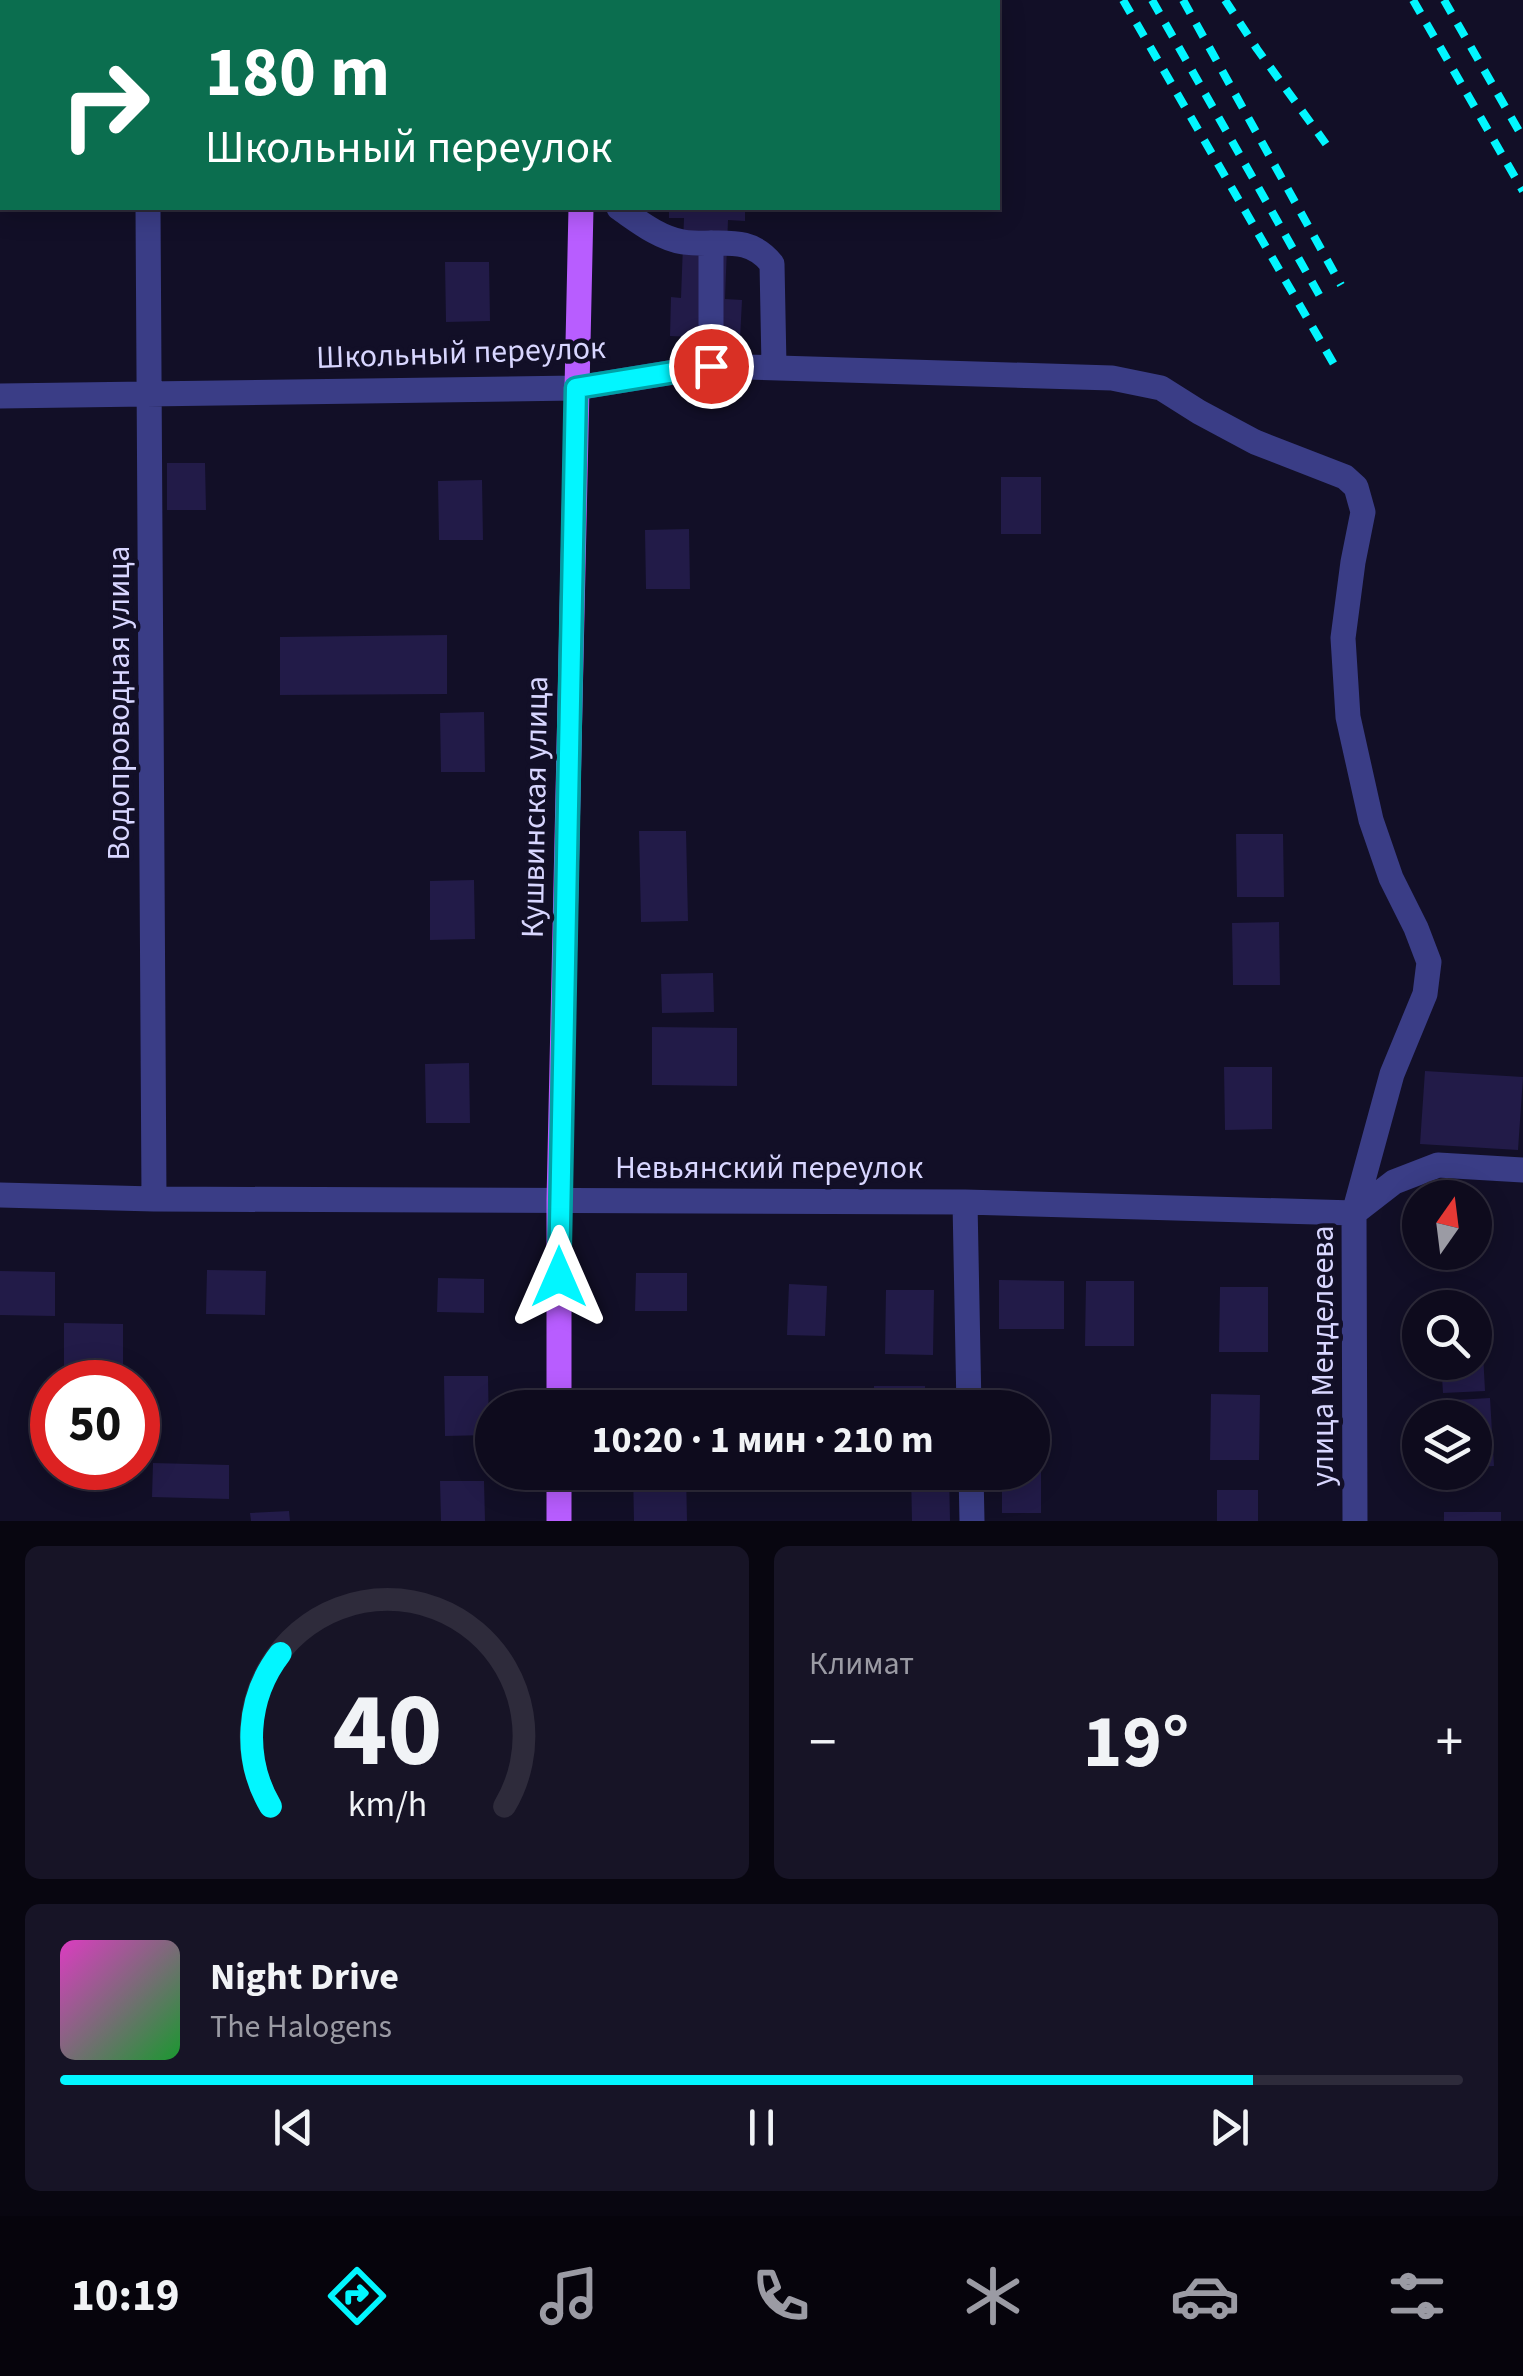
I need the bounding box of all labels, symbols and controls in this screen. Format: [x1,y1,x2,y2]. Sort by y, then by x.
text: 180 m [205,23,390,123]
icon: right [40,40,170,170]
text: Школьный переулок [205,116,612,180]
pin [669,324,754,409]
street label: Школьный переулок [315,325,607,381]
icon: arrive [684,339,739,394]
street label: Водопроводная улица [96,546,142,860]
street label: Кушвинская улица [510,676,560,938]
street label: Невьянский переулок [615,1145,923,1191]
north arrow [1402,1180,1492,1270]
map controls [1402,1180,1492,1490]
position arrow [507,1225,611,1329]
street label: улица Менделеева [1300,1225,1346,1487]
button: search [1402,1290,1492,1380]
speed limit sign: 50 [30,1360,160,1490]
button: layers [1402,1400,1492,1490]
text: 10:20 · 1 мин · 210 m [591,1413,934,1467]
text: Климат [809,1641,914,1687]
text: 40 [332,1658,442,1806]
text: 19° [1083,1689,1189,1796]
text: − [809,1704,836,1782]
text: + [1436,1704,1463,1782]
text: km/h [347,1779,427,1830]
text: Night Drive [210,1950,399,2004]
text: The Halogens [210,2004,392,2050]
icon: previous [266,2100,321,2155]
icon: pause [734,2100,789,2155]
icon: next [1202,2100,1257,2155]
icon: directions [322,2261,392,2331]
icon: music [534,2261,604,2331]
icon: phone [746,2261,816,2331]
icon: climate [958,2261,1028,2331]
icon: car [1170,2261,1240,2331]
icon: filters [1382,2261,1452,2331]
text: 10:19 [71,2264,180,2328]

